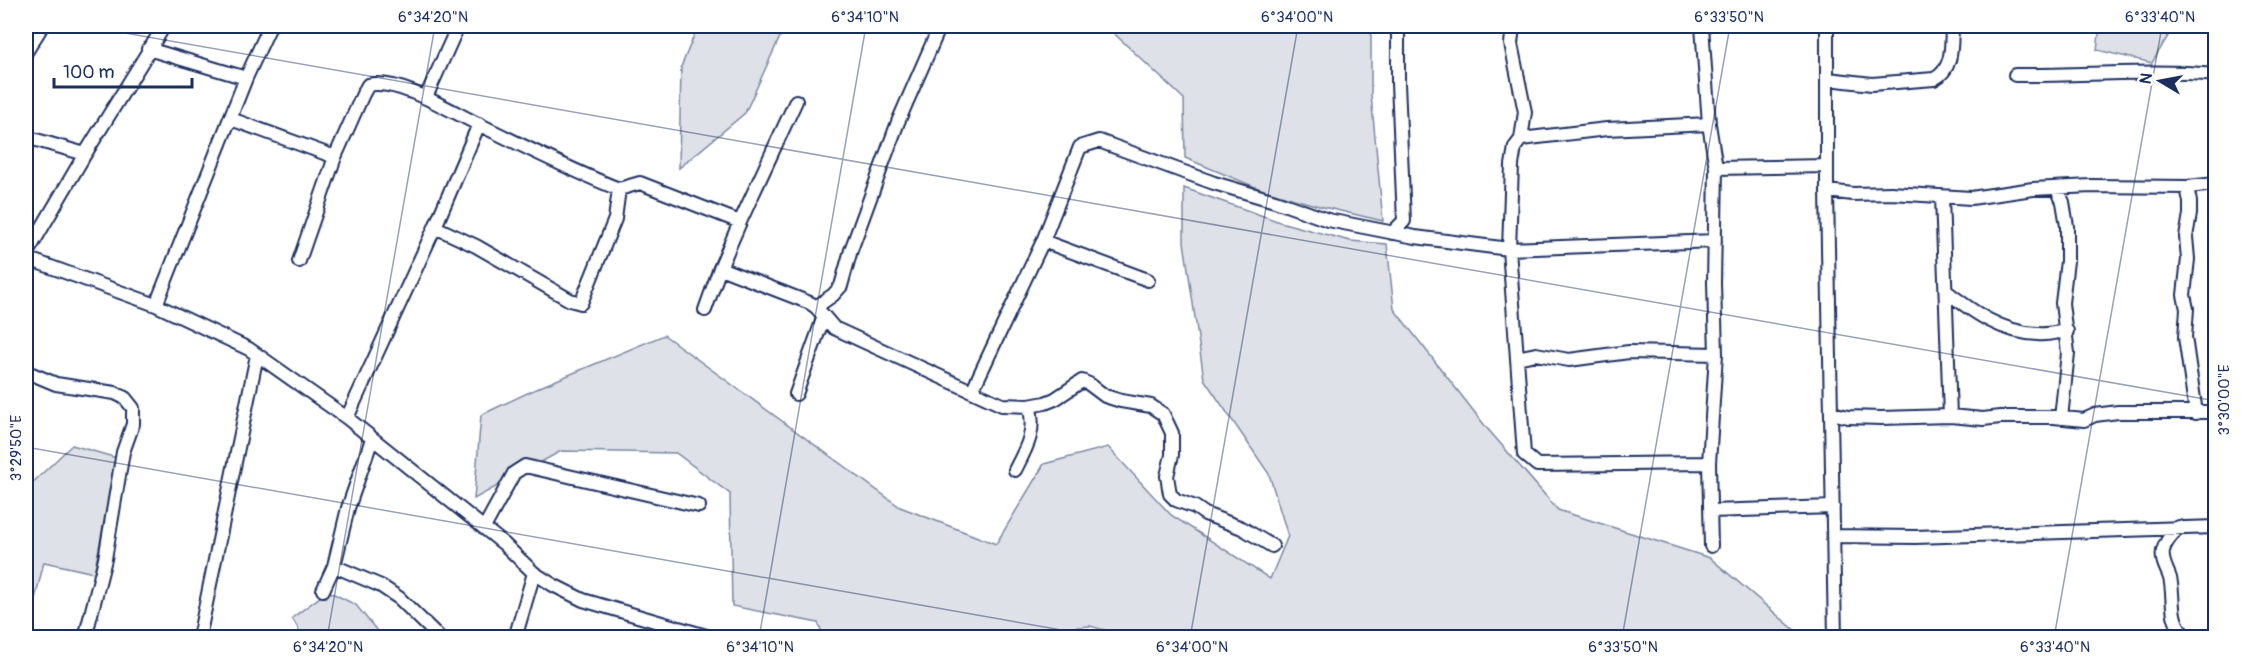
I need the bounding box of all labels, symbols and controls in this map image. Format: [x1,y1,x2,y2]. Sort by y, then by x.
text: 6°34'20"N [398,8,468,27]
text: 6°34'10"N [831,8,899,27]
text: 6°34'00"N [1261,8,1333,27]
text: 6°33'50"N [1694,8,1764,27]
text: 6°33'40"N [2125,8,2195,27]
scale bar [54,51,192,89]
north arrow [2130,51,2190,111]
text: 100 m [63,61,115,84]
text: N [2135,71,2157,86]
text: 3°30'00"E [2215,364,2234,435]
text: 3°29'50"E [7,415,26,481]
text: 6°34'20"N [293,638,363,657]
text: 6°34'10"N [726,638,794,657]
text: 6°34'00"N [1156,638,1228,657]
text: 6°33'50"N [1588,638,1658,657]
text: 6°33'40"N [2020,638,2090,657]

